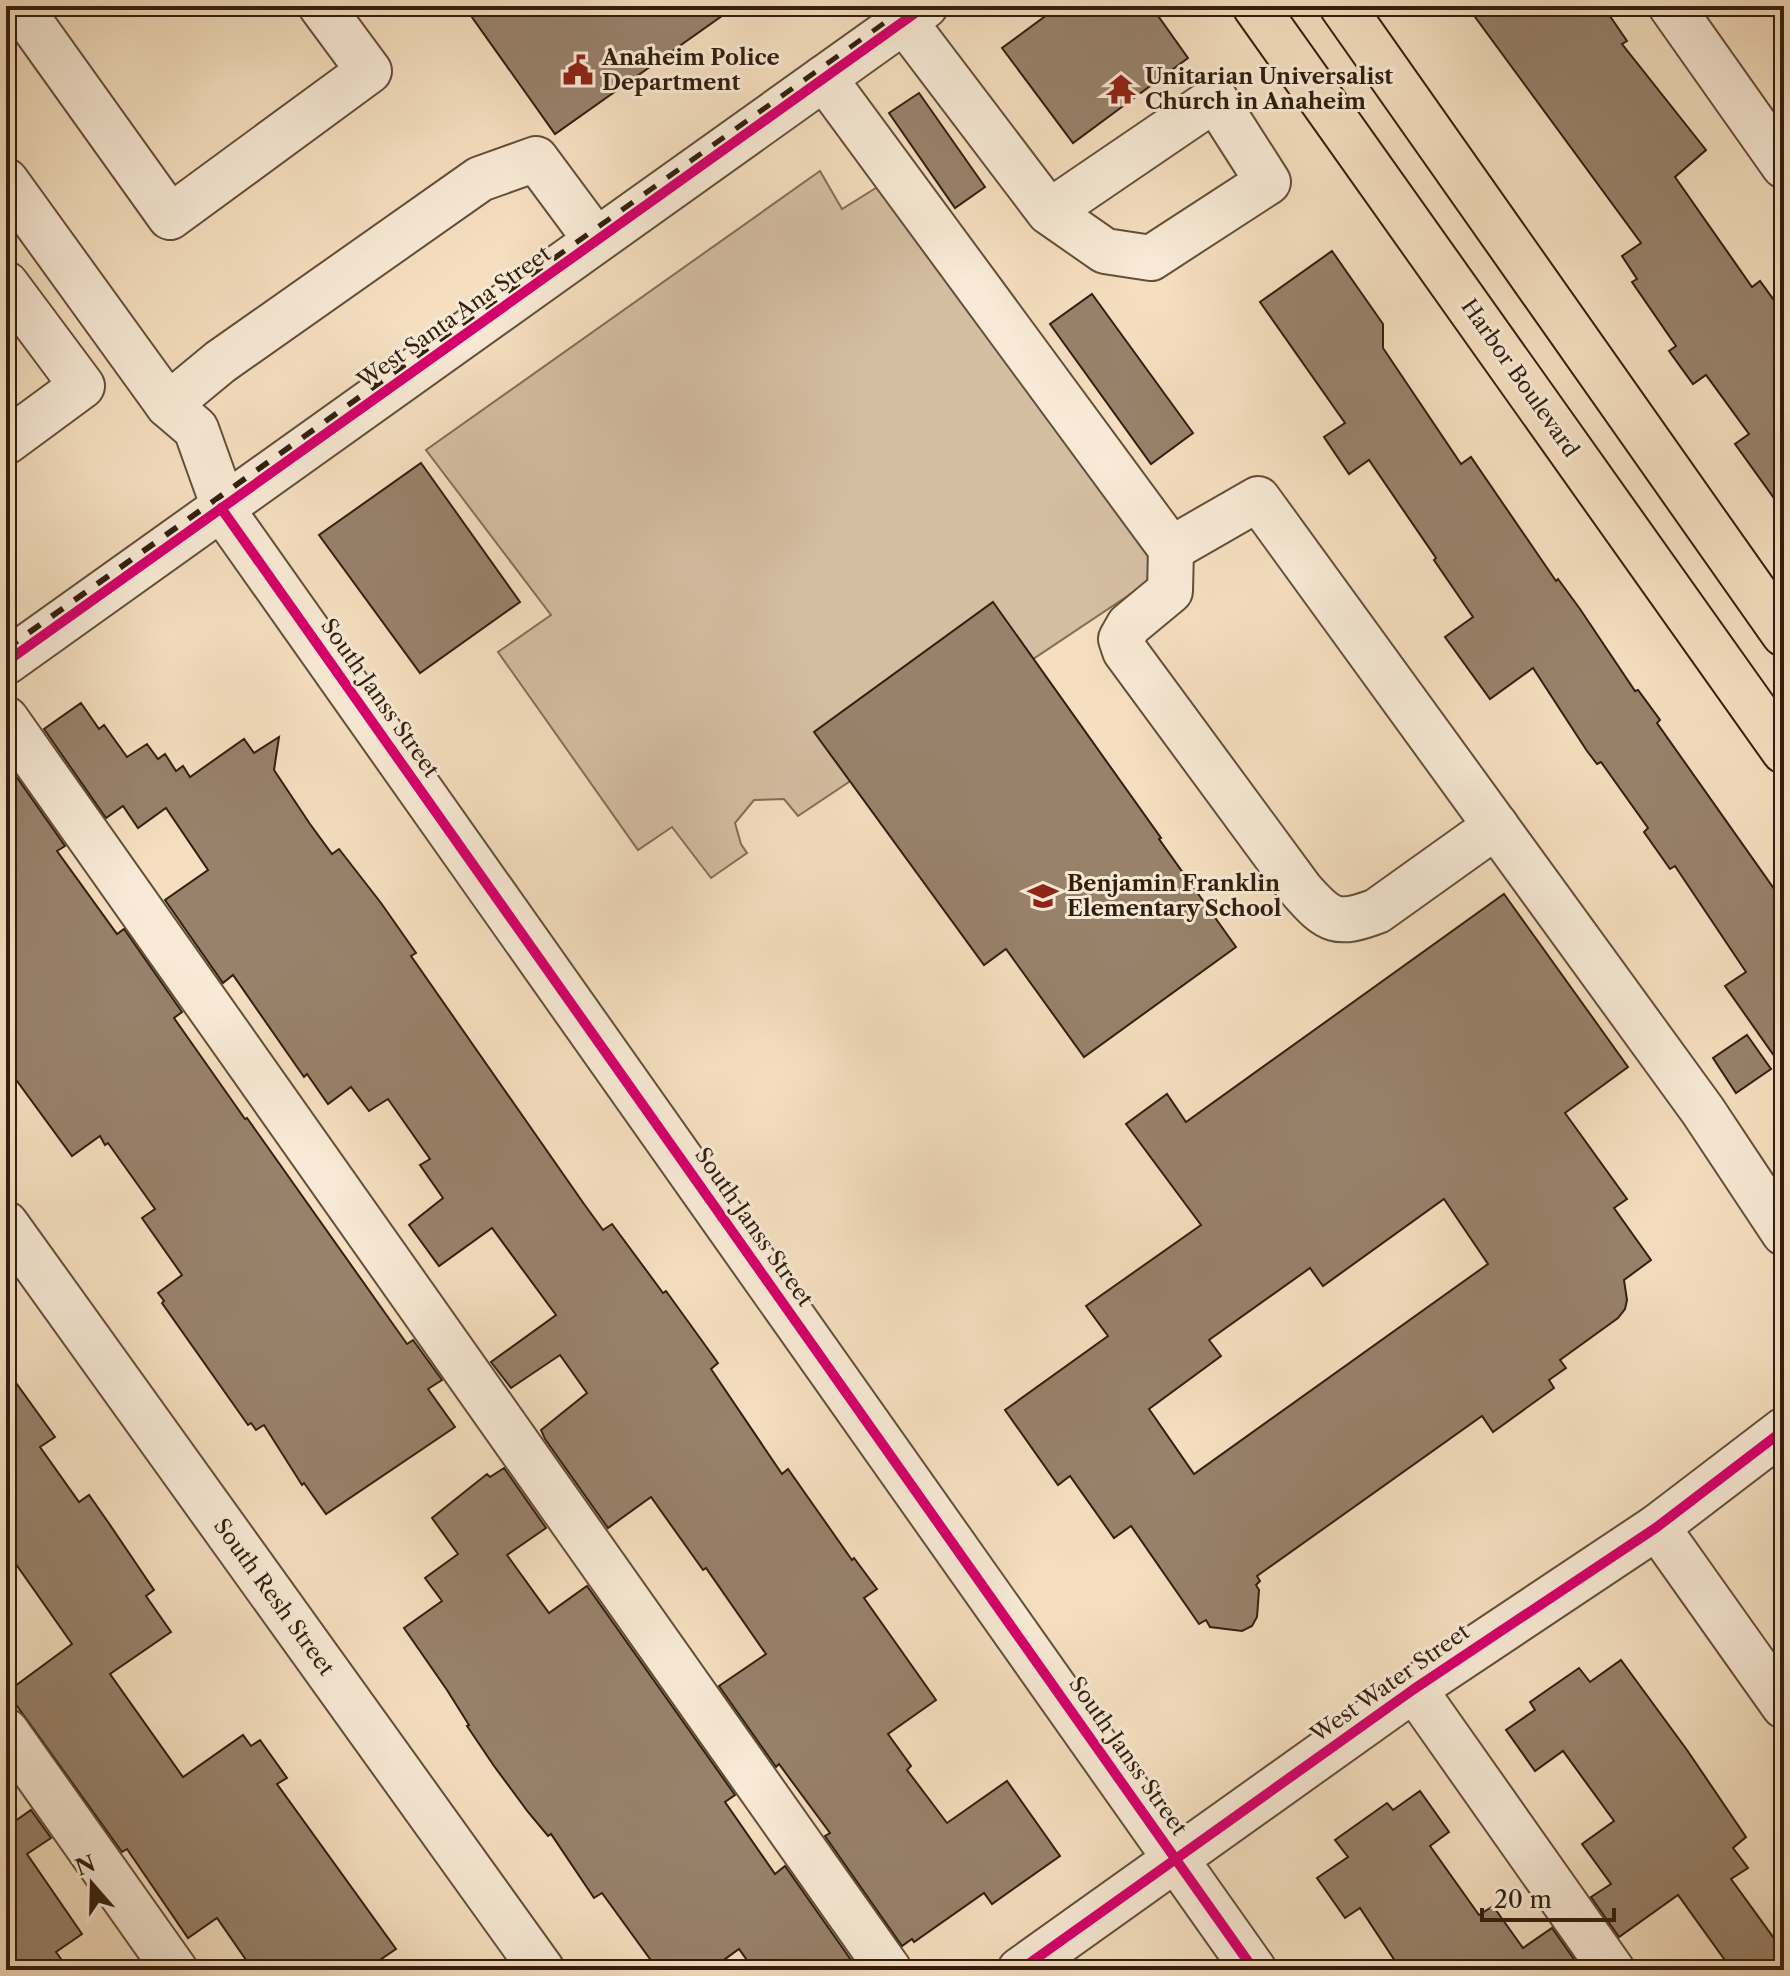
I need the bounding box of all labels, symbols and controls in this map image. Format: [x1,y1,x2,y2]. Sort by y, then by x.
place label: Anaheim Police Department [601,44,780,96]
public building icon: Anaheim Police Department [561,53,595,87]
place label: Unitarian Universalist Church in Anaheim [1145,63,1393,115]
temple icon: Unitarian Universalist Church in Anaheim [1104,72,1138,106]
street label: West Santa Ana Street [351,240,556,395]
street label: Harbor Boulevard [1455,294,1585,462]
street label: South Janss Street [315,613,445,783]
place label: Benjamin Franklin Elementary School [1067,870,1282,922]
school or university icon: Benjamin Franklin Elementary School [1026,879,1060,913]
street label: South Janss Street [689,1142,819,1312]
street label: South Resh Street [208,1513,340,1681]
street label: West Water Street [1305,1618,1475,1748]
street label: South Janss Street [1063,1671,1193,1841]
north arrow [52,1844,132,1924]
text: N [72,1850,99,1882]
scale bar [1482,1872,1614,1922]
text: 20 m [1494,1885,1552,1914]

